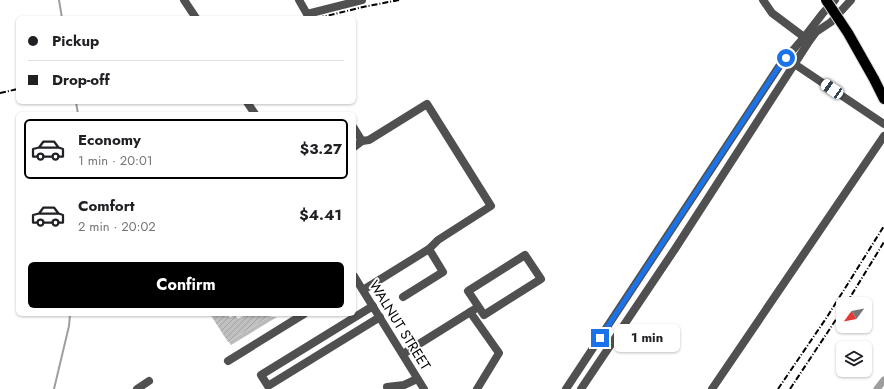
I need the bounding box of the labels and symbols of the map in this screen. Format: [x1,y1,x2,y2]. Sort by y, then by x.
route start [777,49,795,67]
car [819,77,845,101]
street label: WALNUT STREET [364,276,436,374]
north arrow [836,297,872,333]
callout: 1 min [614,324,680,352]
route end [591,329,609,347]

